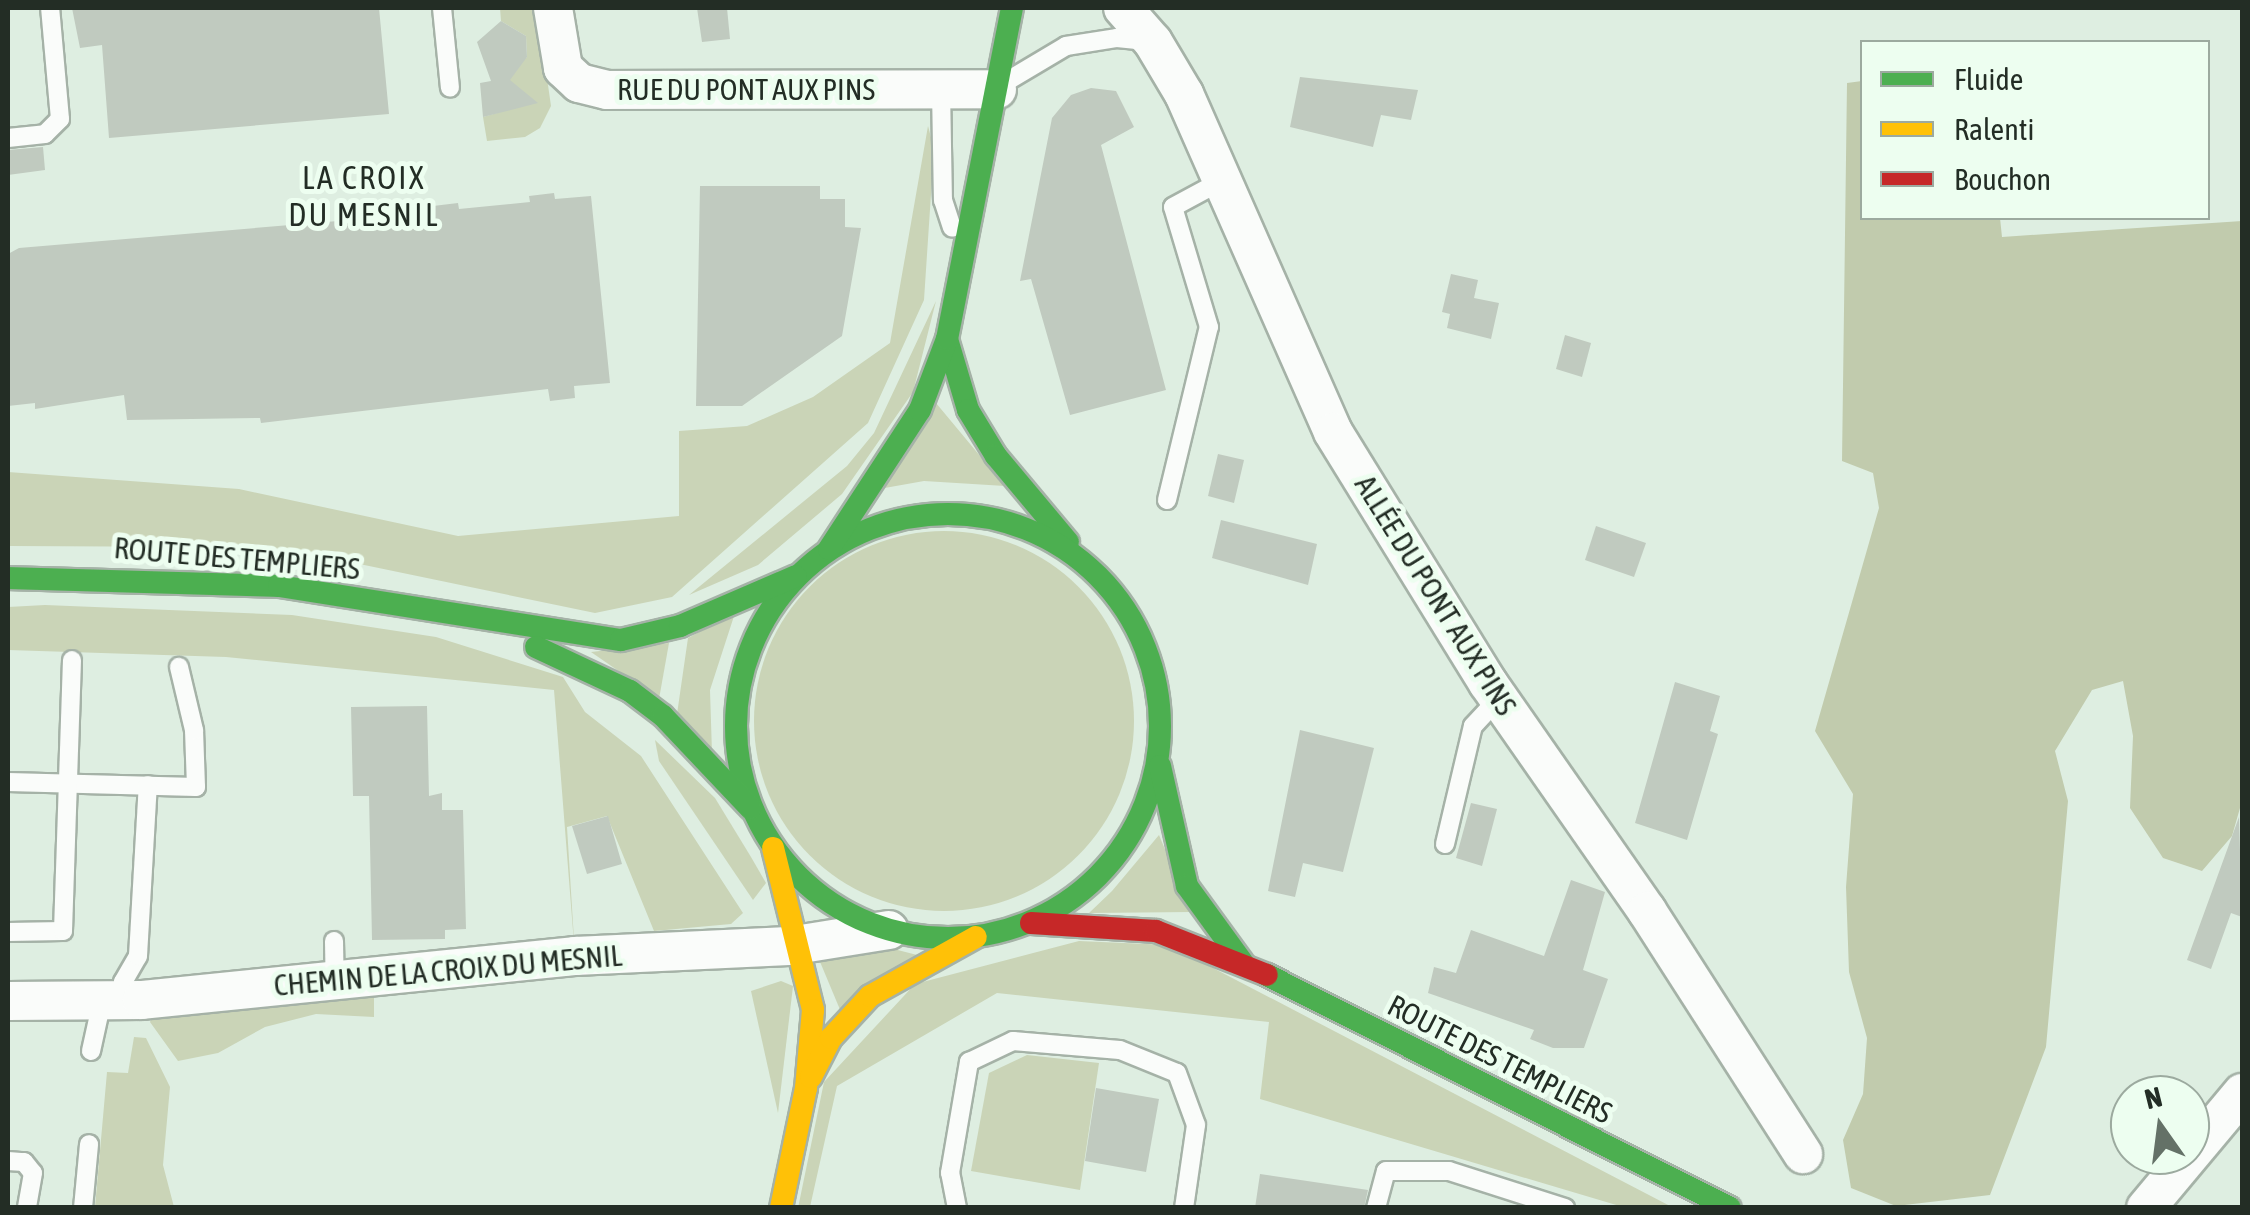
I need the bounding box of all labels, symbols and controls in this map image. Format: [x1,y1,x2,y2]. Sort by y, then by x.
legend [1860,40,2210,220]
text: Fluide [1954,62,2023,96]
street label: RUE DU PONT AUX PINS [617,71,875,107]
text: Ralenti [1954,112,2034,146]
district label: LA CROIX DU MESNIL [288,160,440,235]
text: Bouchon [1954,162,2051,196]
street label: ALLÉE DU PONT AUX PINS [1348,468,1524,722]
street label: ROUTE DES TEMPLIERS [113,529,361,587]
street label: CHEMIN DE LA CROIX DU MESNIL [272,937,624,1003]
street label: ROUTE DES TEMPLIERS [1382,987,1618,1131]
north arrow [2110,1075,2210,1175]
text: N [2141,1080,2165,1115]

